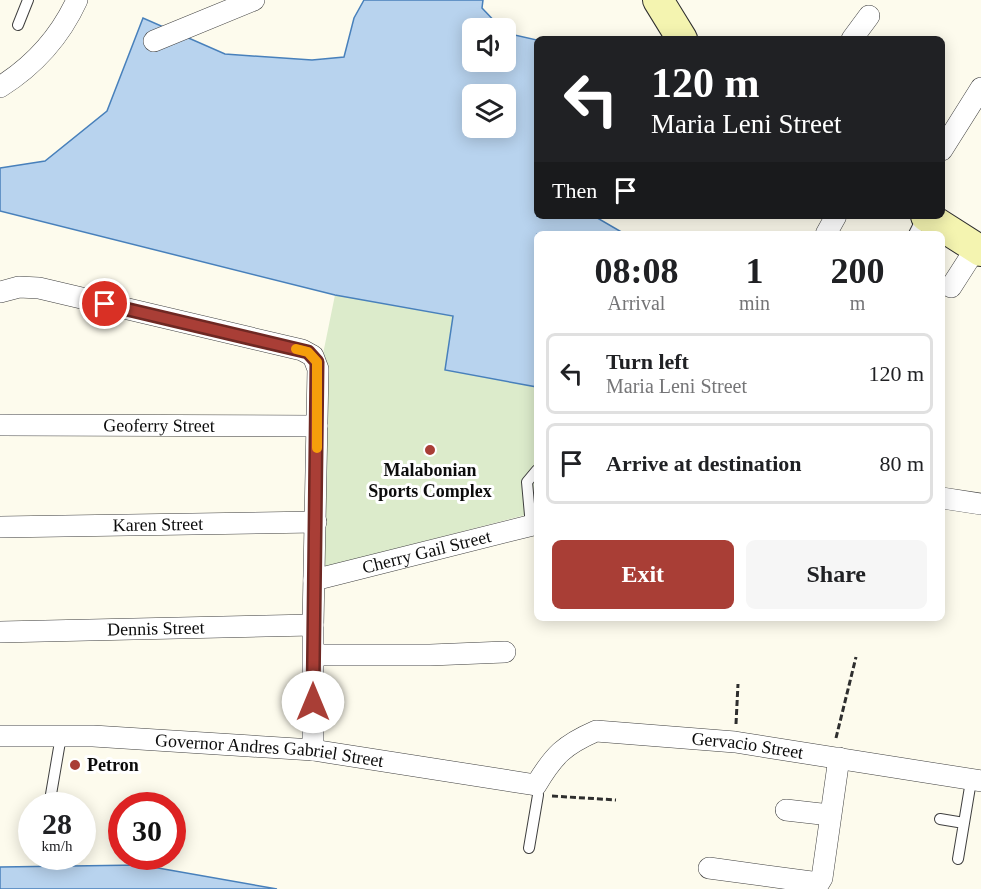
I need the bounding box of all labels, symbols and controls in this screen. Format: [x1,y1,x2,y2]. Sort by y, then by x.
map controls [462,18,516,138]
button: sound [462,18,516,72]
icon: left [552,60,630,138]
text: 120 m [651,60,760,106]
button: layers [462,84,516,138]
text: Maria Leni Street [651,109,841,139]
icon: arrive [609,174,642,207]
text: Then [552,178,597,203]
text: 08:08 [594,251,678,291]
text: 1 [746,251,764,291]
text: 200 [831,251,885,291]
pin [79,278,130,329]
icon: arrive [88,287,121,320]
text: Arrival [608,292,665,314]
text: min [739,292,770,314]
text: m [850,292,865,314]
text: Turn left [606,349,689,374]
icon: left [555,357,588,390]
text: 120 m [868,361,924,386]
text: Maria Leni Street [606,375,747,397]
street label: Geoferry Street [103,415,215,436]
marker: Malabonian Sports Complex [423,443,437,457]
icon: arrive [555,447,588,480]
text: Arrive at destination [606,451,802,476]
text: 80 m [879,451,924,476]
place label: Malabonian Sports Complex [368,460,492,501]
street label: Karen Street [113,514,203,535]
street label: Cherry Gail Street [360,526,493,578]
button: Exit [552,540,734,609]
button: Share [746,540,927,609]
street label: Dennis Street [107,617,205,640]
position arrow [281,670,345,734]
street label: Gervacio Street [691,729,805,763]
street label: Governor Andres Gabriel Street [154,730,385,771]
place label: Petron [87,755,139,775]
marker: Petron [68,758,82,772]
speed limit sign: 30 [108,792,186,870]
text: 28 [42,807,72,840]
text: km/h [42,838,72,854]

